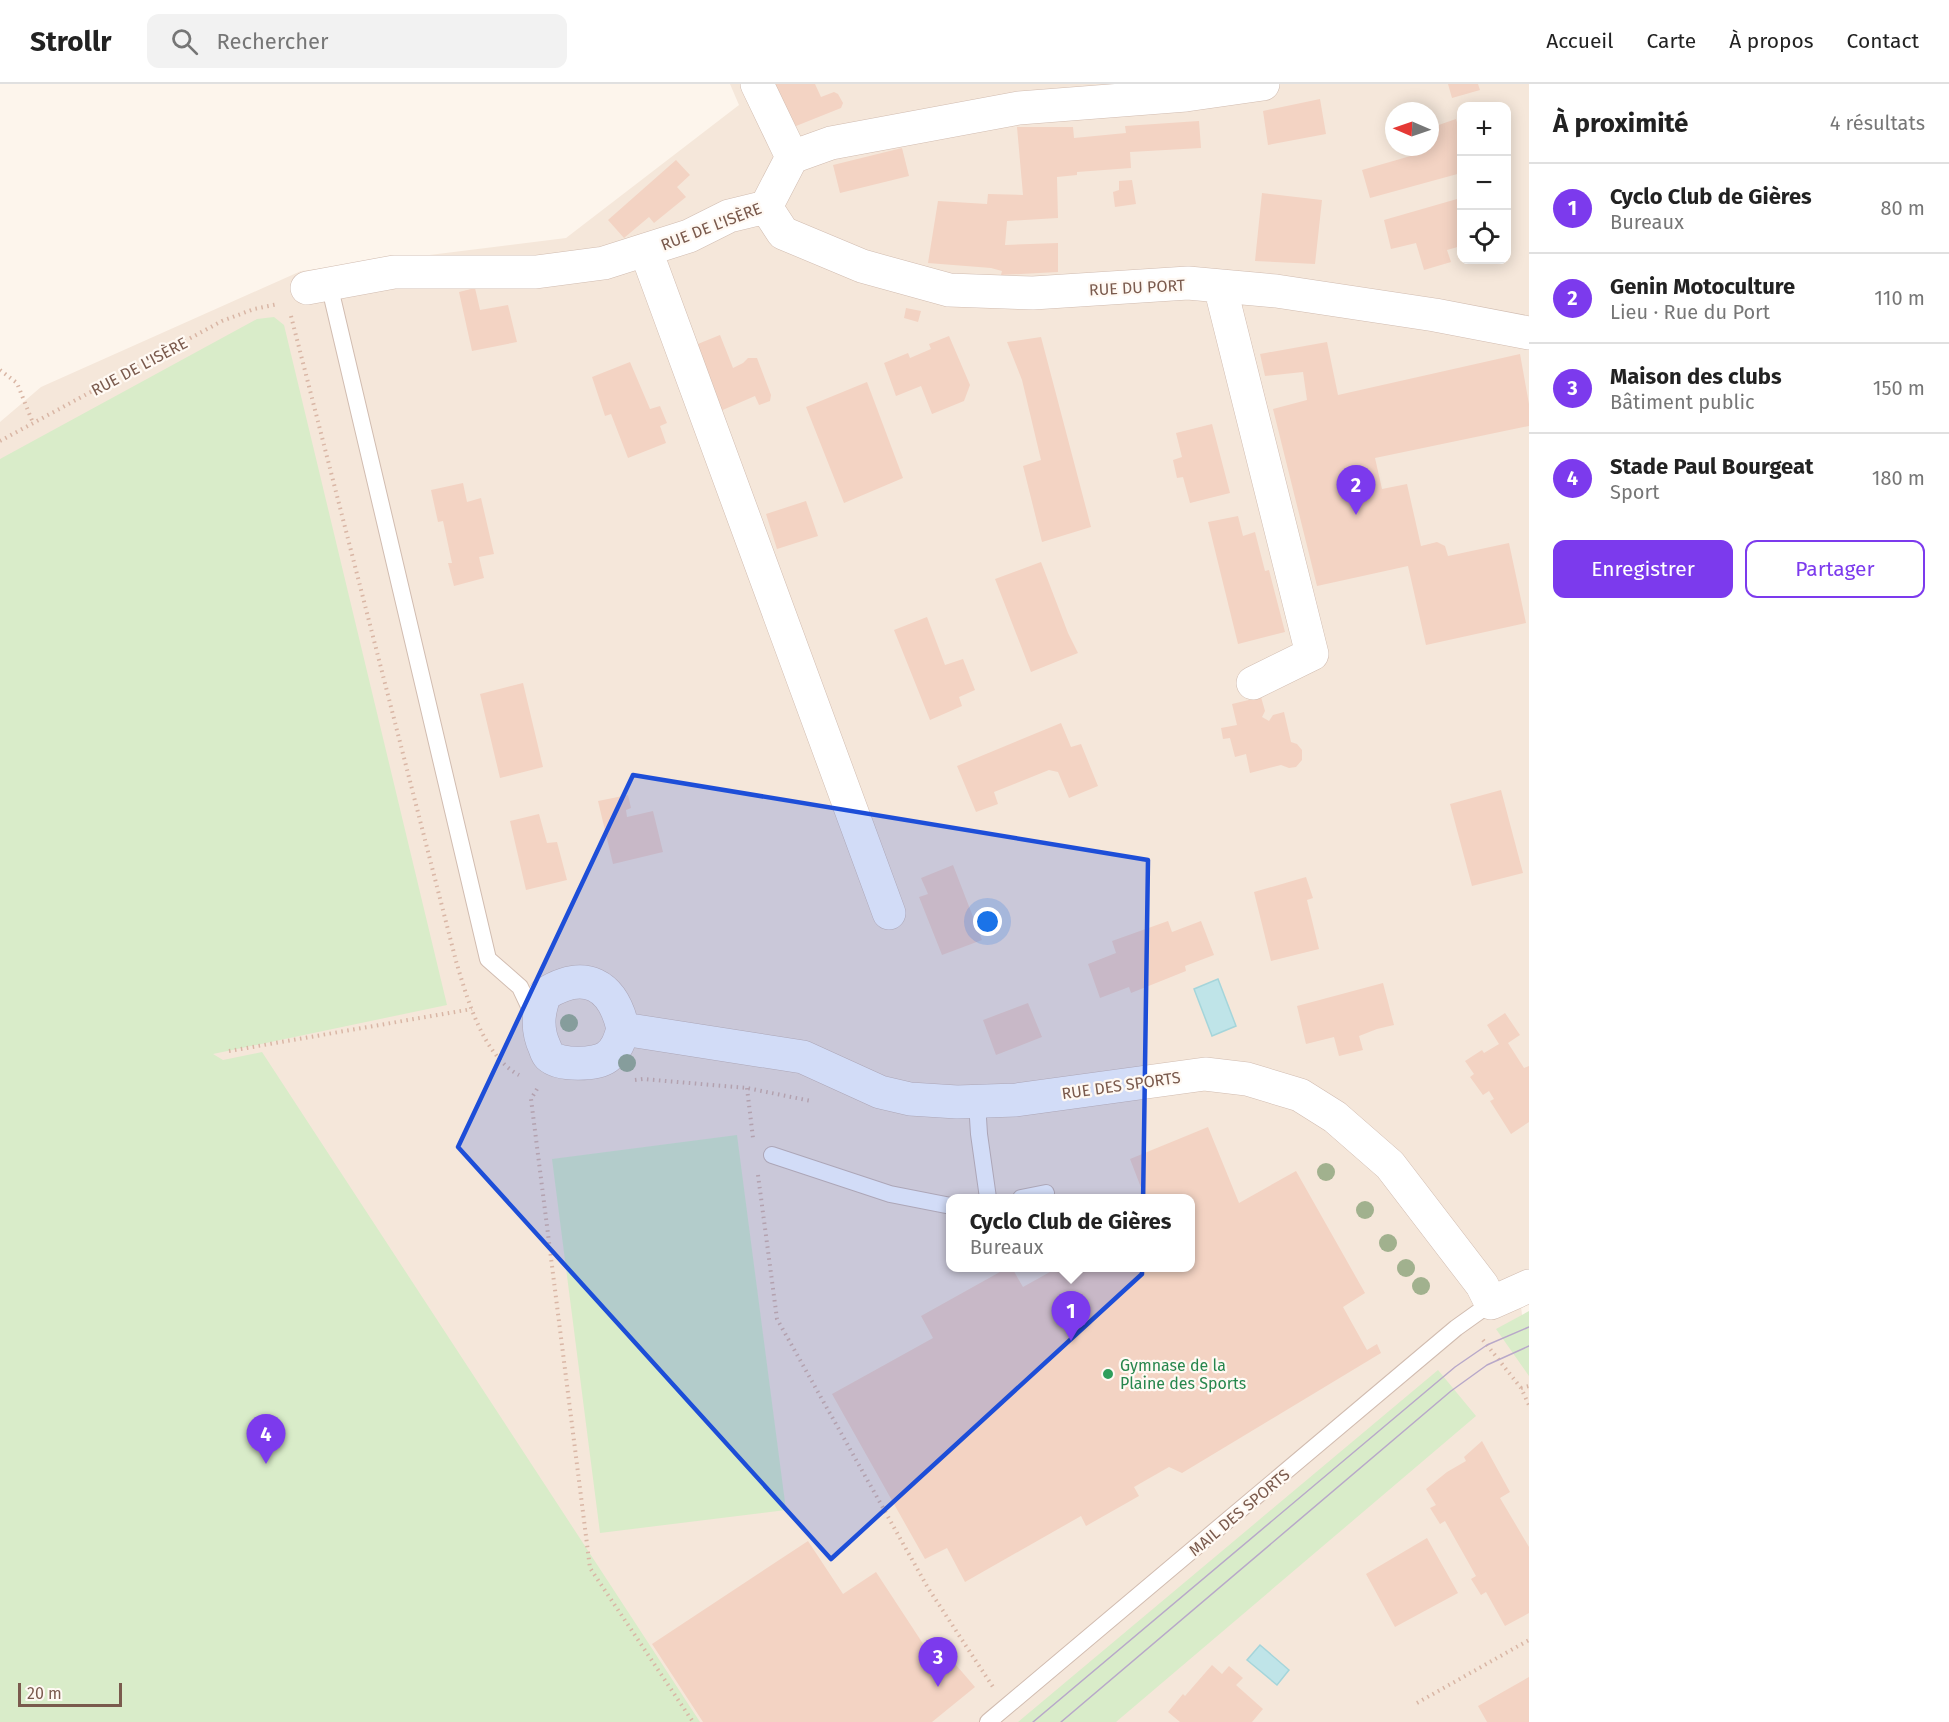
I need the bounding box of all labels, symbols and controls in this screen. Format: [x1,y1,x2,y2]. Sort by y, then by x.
search box [147,14,567,68]
text: Strollr [30,25,111,58]
icon: search [168,25,201,58]
text: Rechercher [216,28,329,55]
text: Accueil [1546,28,1613,54]
text: Carte [1646,28,1696,54]
text: À propos [1729,28,1814,54]
text: Contact [1847,28,1919,54]
north arrow [1385,102,1439,156]
map controls [1457,102,1511,264]
button: + [1457,102,1511,156]
text: À proximité [1553,108,1688,139]
text: 4 résultats [1830,111,1925,135]
button: − [1457,156,1511,210]
text: Cyclo Club de Gières [1610,183,1812,210]
text: 1 [1568,196,1577,220]
text: 80 m [1880,196,1925,220]
street label: RUE DE L'ISÈRE [658,198,764,254]
button: locate [1457,210,1511,264]
text: Bureaux [1610,210,1684,234]
text: Genin Motoculture [1610,273,1795,300]
street label: RUE DU PORT [1089,275,1186,300]
text: 2 [1567,286,1578,310]
text: 110 m [1874,286,1925,310]
text: Lieu · Rue du Port [1610,300,1770,324]
street label: RUE DE L'ISÈRE [87,332,191,400]
text: Maison des clubs [1610,363,1782,390]
text: 3 [1567,376,1578,400]
text: 150 m [1873,376,1925,400]
text: Bâtiment public [1610,390,1755,414]
text: Stade Paul Bourgeat [1610,453,1814,480]
pin: 2 [1336,466,1376,515]
text: 4 [1567,466,1578,490]
text: 180 m [1872,466,1925,490]
text: Sport [1610,480,1659,504]
button: Enregistrer [1553,540,1733,598]
button: Partager [1745,540,1925,598]
your location [973,907,1002,936]
street label: RUE DES SPORTS [1060,1068,1182,1103]
popup [946,1194,1195,1272]
text: Cyclo Club de Gières [970,1208,1171,1235]
text: Bureaux [970,1235,1043,1259]
pin: 1 [1052,1292,1090,1341]
place label: Gymnase de la Plaine des Sports [1120,1356,1246,1393]
marker: Gymnase de la Plaine des Sports [1101,1367,1115,1381]
pin: 4 [246,1414,286,1464]
street label: MAIL DES SPORTS [1185,1465,1294,1560]
pin: 3 [918,1638,958,1687]
scale bar [18,1680,122,1708]
text: 20 m [27,1684,62,1703]

